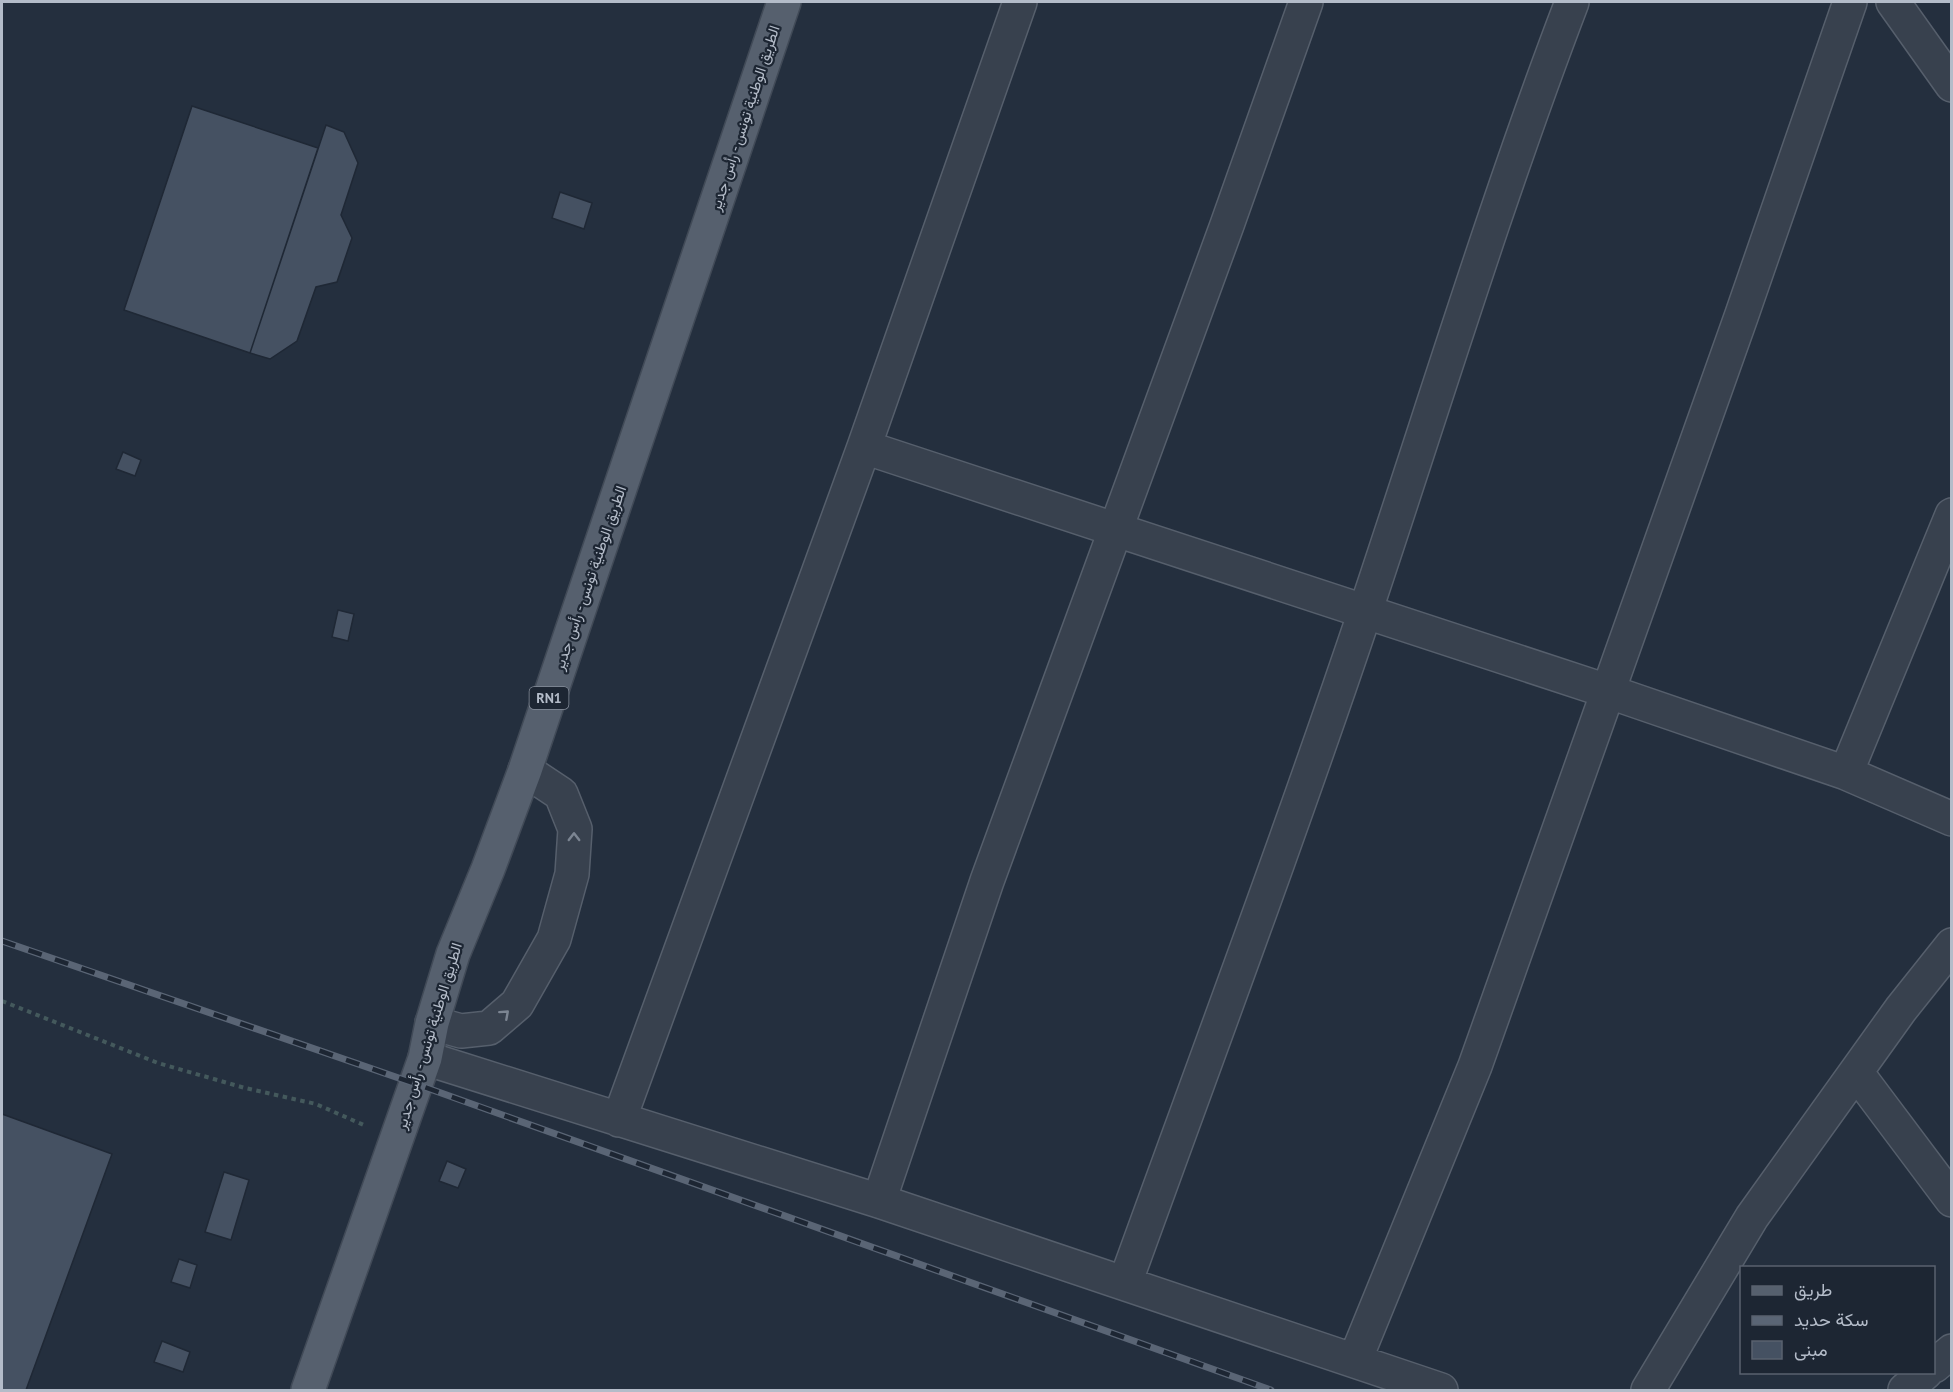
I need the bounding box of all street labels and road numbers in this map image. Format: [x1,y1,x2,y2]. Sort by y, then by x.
street label: الطريق الوطنية تونس - رأس جدير [705,23,784,214]
street label: الطريق الوطنية تونس - رأس جدير [549,483,631,674]
road number: RN1 [530,687,568,709]
street label: الطريق الوطنية تونس - رأس جدير [391,940,467,1133]

